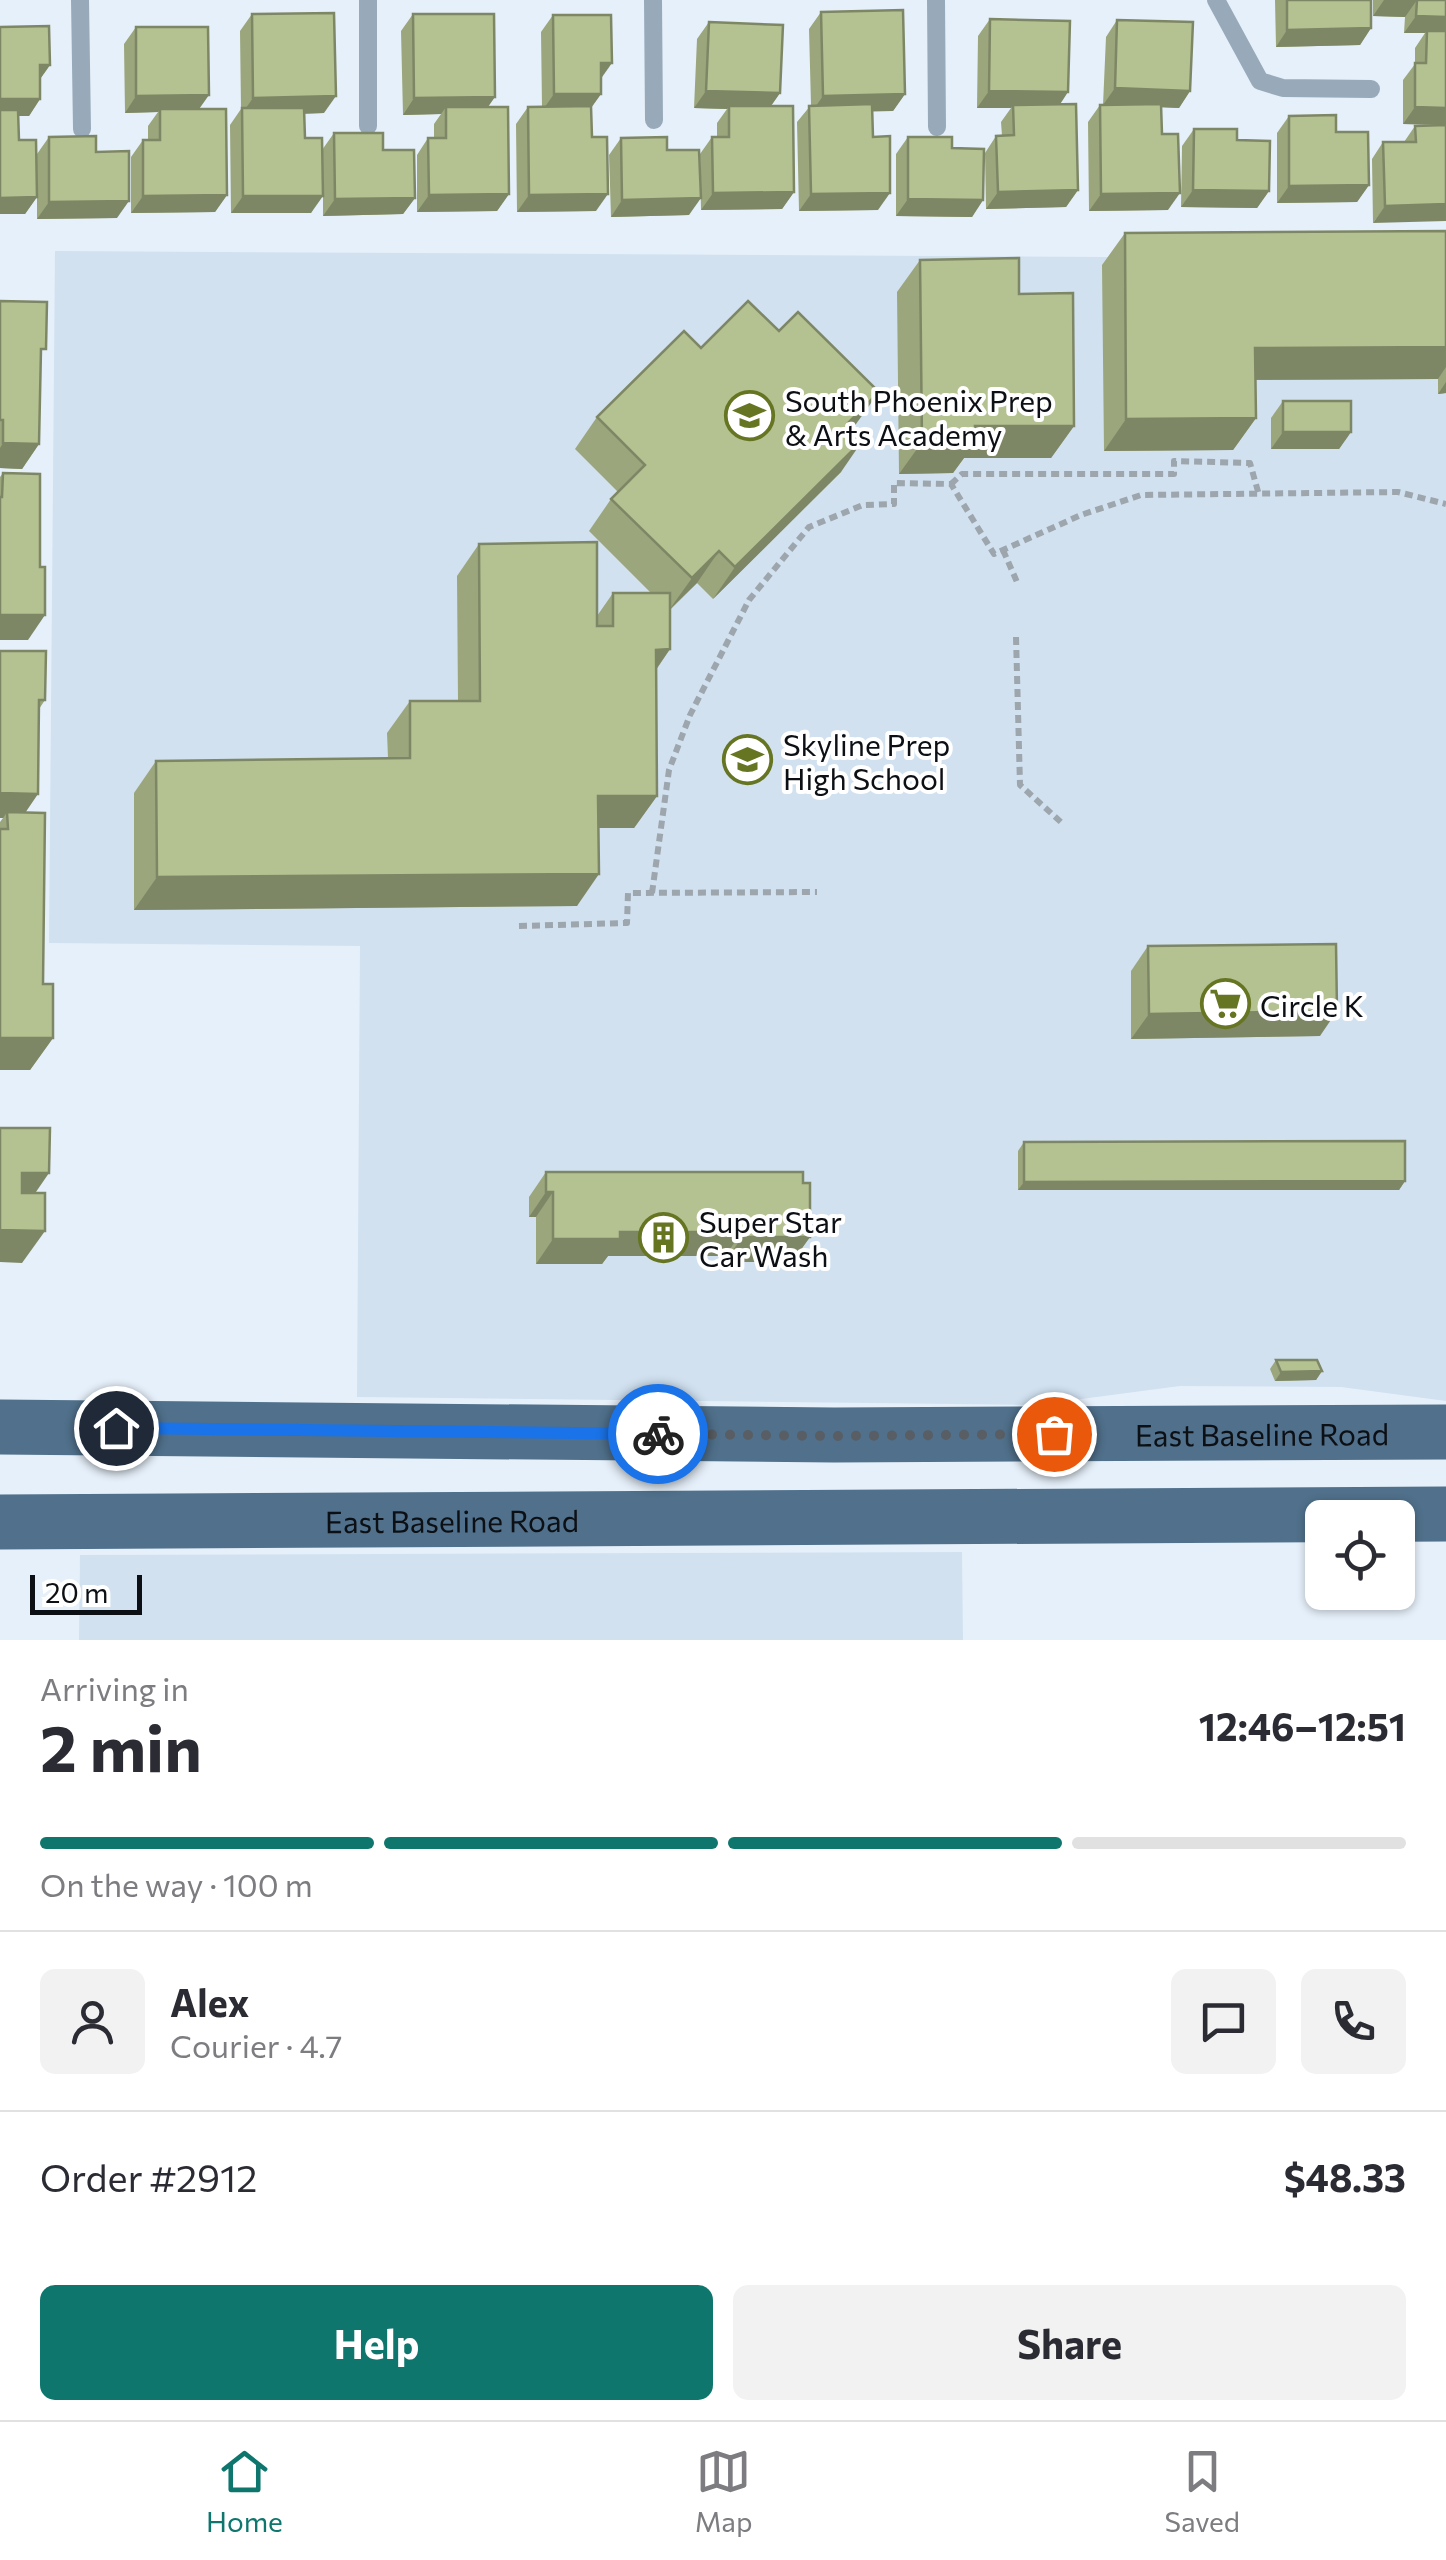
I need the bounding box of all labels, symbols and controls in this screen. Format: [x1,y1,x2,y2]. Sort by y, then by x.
place label: South Phoenix Prep & Arts Academy [785,381,1053,452]
school or university icon: South Phoenix Prep & Arts Academy [724,390,776,442]
place label: Skyline Prep High School [783,725,950,796]
school or university icon: Skyline Prep High School [722,734,774,786]
supermarket icon: Circle K [1199,978,1251,1030]
place label: Circle K [1260,986,1364,1023]
place label: Super Star Car Wash [699,1202,842,1273]
building icon: Super Star Car Wash [638,1211,690,1263]
courier [608,1384,708,1484]
pin [74,1386,159,1471]
pin [1012,1392,1097,1477]
icon: home [89,1401,144,1456]
icon: bike [631,1407,686,1462]
icon: bag [1027,1407,1082,1462]
street label: East Baseline Road [1135,1414,1389,1452]
street label: East Baseline Road [325,1500,579,1539]
map controls [1305,1500,1415,1610]
button: locate [1305,1500,1415,1610]
scale bar [30,1570,142,1614]
text: 20 m [45,1575,109,1609]
text: Arriving in [40,1668,189,1708]
text: 12:46–12:51 [1199,1702,1406,1749]
text: 2 min [40,1706,202,1785]
text: On the way · 100 m [40,1864,313,1904]
button: person [40,1969,145,2074]
button: chat [1171,1969,1276,2074]
button: phone [1301,1969,1406,2074]
text: Alex [170,1978,249,2025]
text: Courier · 4.7 [170,2025,343,2065]
text: Order #2912 [40,2153,257,2200]
text: $48.33 [1284,2153,1406,2200]
button: Help [40,2285,713,2400]
button: Share [733,2285,1406,2400]
tab: Home [206,2444,283,2538]
tab: Map [695,2444,753,2538]
tab: Saved [1164,2444,1240,2538]

